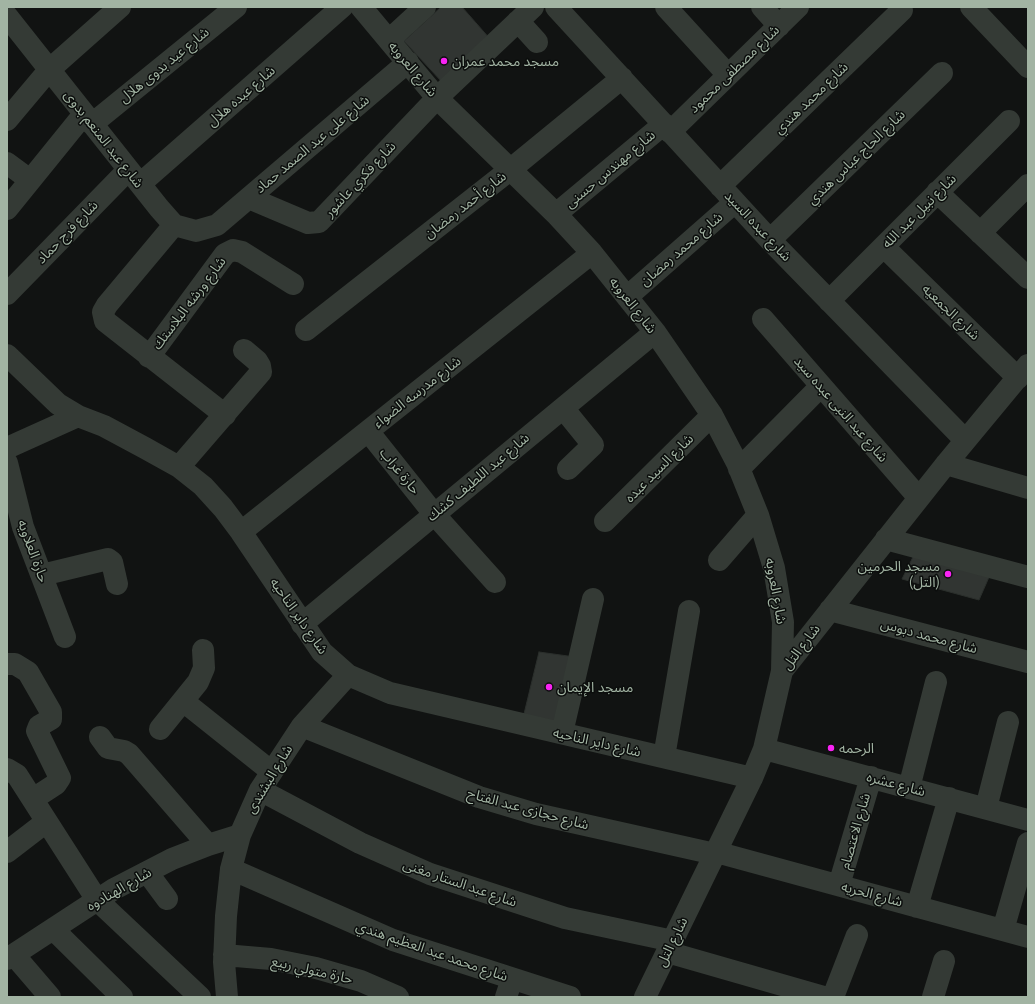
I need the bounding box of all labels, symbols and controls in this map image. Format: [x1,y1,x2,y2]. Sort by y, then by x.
street label: شارع مصطفى محمود [685,22,783,116]
street label: شارع عيد بدوى هلال [116,24,212,106]
street label: شارع العروبه [385,38,441,100]
place label: مسجد محمد عمران [452,53,559,69]
marker: مسجد محمد عمران [439,56,449,66]
street label: شارع محمد هندي [770,58,852,138]
street label: شارع عبده هلال [203,62,279,130]
street label: شارع عبد المنعم بدوى [61,87,147,191]
street label: شارع على عبد الصمد حماد [252,91,372,197]
street label: شارع الحاج عباس هندي [804,106,908,208]
street label: شارع مهندس حسنى [561,126,659,212]
street label: شارع فكري عاشور [321,138,399,220]
street label: شارع أحمد رمضان [421,168,509,242]
street label: شارع نبيل عبد الله [878,170,960,252]
street label: شارع عبده السيد [721,187,795,265]
street label: شارع فرج حماد [33,197,101,267]
street label: شارع محمد رمضان [636,208,726,290]
street label: شارع ورشه البلاستك [149,253,229,353]
street label: شارع العروبه [606,273,660,337]
street label: شارع الجمعيه [919,280,983,344]
street label: شارع مدرسه الضواء [370,352,464,432]
street label: شارع عبد النبى عبده سيد [790,353,892,465]
street label: شارع عبد اللطيف كشك [423,429,533,525]
street label: شارع السيد عبده [621,430,697,506]
street label: حارة غراب [376,444,424,498]
street label: حارة العلاويه [14,517,52,585]
street label: شارع العروبه [762,556,790,626]
place label: مسجد الحرمين (التل) [858,558,940,590]
marker: مسجد الحرمين (التل) [943,569,953,579]
street label: شارع داير الناحيه [266,575,332,657]
street label: شارع محمد دبوس [879,615,979,657]
street label: شارع التل [778,621,824,673]
place label: مسجد الإيمان [557,679,633,695]
marker: مسجد الإيمان [544,682,554,692]
street label: شارع داير الناحيه [551,724,643,760]
place label: الرحمه [839,740,874,756]
street label: شارع البشندى [242,742,296,816]
marker: الرحمه [826,743,836,753]
street label: شارع عشره [865,768,927,800]
street label: شارع حجازى عبد الفتاح [465,785,591,833]
street label: شارع الاعتصام [836,791,874,871]
street label: شارع عبد الستار مغنى [401,856,519,910]
street label: شارع الهنادوه [84,864,154,914]
street label: شارع الحريه [840,878,904,910]
street label: شارع التل [653,915,691,969]
street label: شارع محمد عبد العظيم هندي [354,917,510,985]
street label: حارة متولي ربيع [270,952,354,988]

